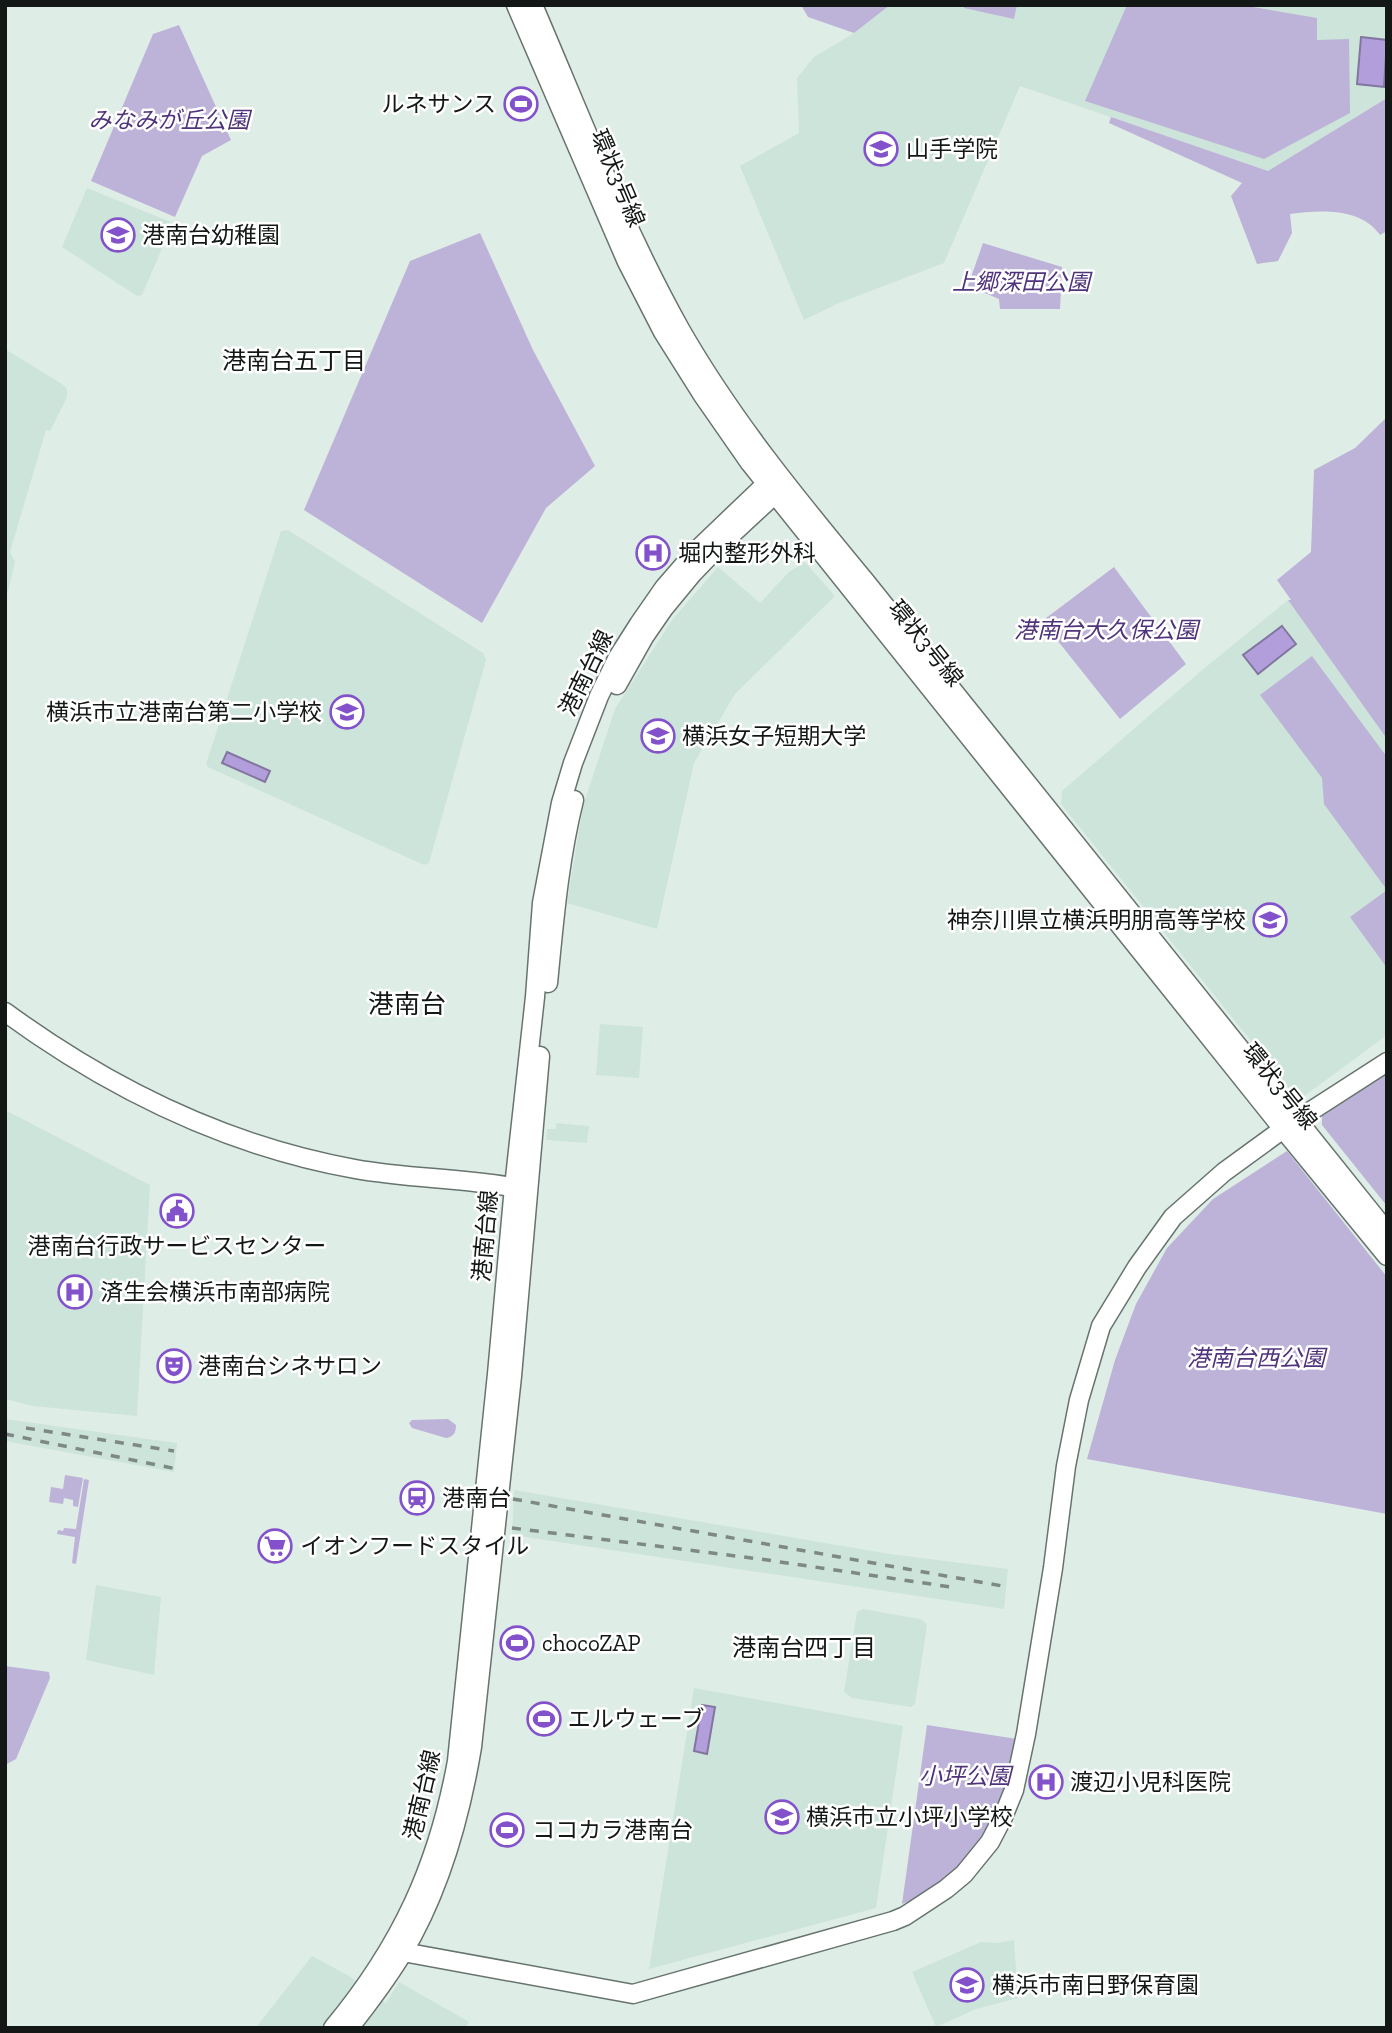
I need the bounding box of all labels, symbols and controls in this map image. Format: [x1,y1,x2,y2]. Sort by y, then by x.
sports icon: ルネサンス [502,85,540,123]
place label: ルネサンス [381,90,496,118]
park label: みなみが丘公園 [89,106,253,134]
street label: 環状3号線 [585,125,651,231]
school or university icon: 山手学院 [862,130,900,168]
place label: 山手学院 [906,135,998,163]
school or university icon: 港南台幼稚園 [99,216,137,254]
place label: 港南台幼稚園 [142,221,280,249]
park label: 上郷深田公園 [952,268,1093,296]
district label: 港南台五丁目 [222,346,366,375]
hospital icon: 堀内整形外科 [634,534,672,572]
place label: 堀内整形外科 [678,539,816,567]
street label: 環状3号線 [883,594,969,692]
park label: 港南台大久保公園 [1014,616,1201,644]
street label: 港南台線 [553,626,619,720]
school or university icon: 横浜市立港南台第二小学校 [328,693,366,731]
place label: 横浜市立港南台第二小学校 [46,698,322,726]
school or university icon: 横浜女子短期大学 [639,717,677,755]
place label: 横浜女子短期大学 [682,722,866,750]
school or university icon: 神奈川県立横浜明朋高等学校 [1251,901,1289,939]
place label: 神奈川県立横浜明朋高等学校 [947,906,1246,934]
district label: 港南台 [368,988,446,1020]
street label: 環状3号線 [1237,1037,1323,1135]
street label: 港南台線 [467,1189,503,1283]
public building icon: 港南台行政サービスセンター [158,1192,196,1230]
place label: 港南台行政サービスセンター [28,1232,327,1260]
hospital icon: 済生会横浜市南部病院 [56,1273,94,1311]
place label: 済生会横浜市南部病院 [100,1278,330,1306]
park label: 港南台西公園 [1187,1344,1328,1372]
theatre icon: 港南台シネサロン [155,1347,193,1385]
place label: 港南台シネサロン [198,1352,382,1380]
station icon: 港南台 [398,1479,436,1517]
place label: 港南台 [442,1484,511,1512]
supermarket icon: イオンフードスタイル [256,1527,294,1565]
place label: イオンフードスタイル [300,1532,529,1560]
sports icon: chocoZAP [498,1624,536,1662]
place label: chocoZAP [542,1629,641,1657]
district label: 港南台四丁目 [732,1633,876,1662]
sports icon: エルウェーブ [525,1700,563,1738]
place label: エルウェーブ [568,1705,705,1733]
street label: 港南台線 [398,1747,446,1843]
park label: 小坪公園 [919,1762,1014,1790]
hospital icon: 渡辺小児科医院 [1027,1763,1065,1801]
place label: 渡辺小児科医院 [1070,1768,1231,1796]
school or university icon: 横浜市立小坪小学校 [763,1798,801,1836]
place label: 横浜市立小坪小学校 [806,1803,1013,1831]
sports icon: ココカラ港南台 [488,1811,526,1849]
place label: ココカラ港南台 [532,1816,693,1844]
school or university icon: 横浜市南日野保育園 [948,1966,986,2004]
place label: 横浜市南日野保育園 [992,1971,1199,1999]

